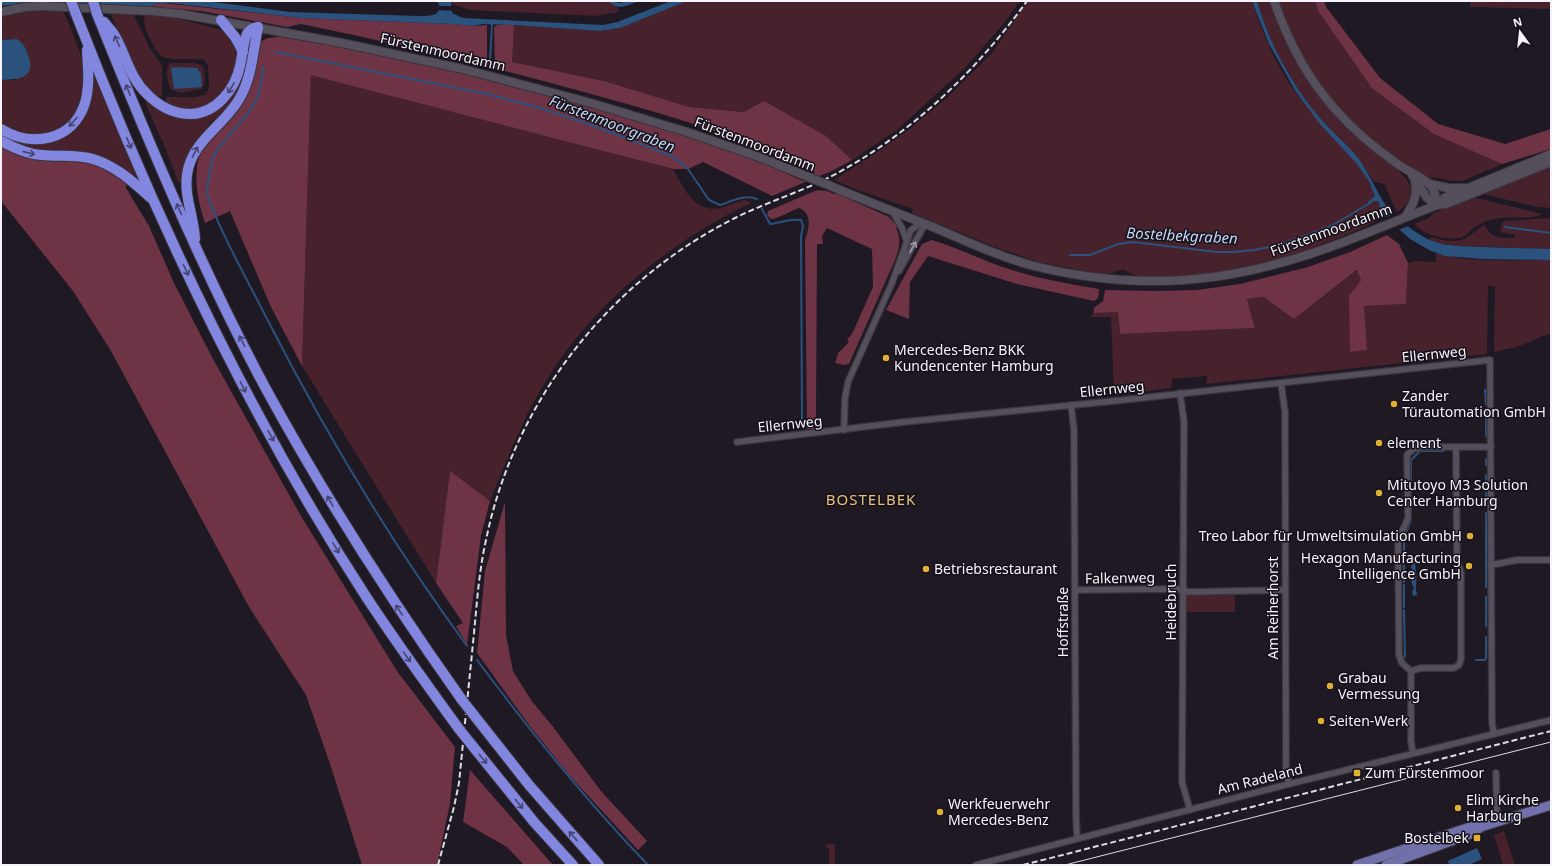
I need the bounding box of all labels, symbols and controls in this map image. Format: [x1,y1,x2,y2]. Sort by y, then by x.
north arrow [1500,12,1540,52]
text: N [1511,13,1524,30]
street label: Fürstenmoordamm [379,28,508,75]
one-way arrow [113,36,120,48]
one-way arrow [227,82,235,94]
one-way arrow [123,85,131,97]
water label: Fürstenmoorgraben [547,90,678,156]
street label: Fürstenmoordamm [692,112,818,175]
one-way arrow [69,117,78,127]
one-way arrow [125,137,133,149]
one-way arrow [192,147,199,159]
one-way arrow [23,149,36,157]
street label: Fürstenmoordamm [1267,199,1394,260]
one-way arrow [175,204,182,216]
water label: Bostelbekgraben [1126,222,1238,248]
one-way arrow [910,241,918,253]
one-way arrow [183,264,190,276]
one-way arrow [238,335,245,347]
place label: Mercedes-Benz BKK Kundencenter Hamburg [894,340,1054,375]
street label: Ellernweg [1401,341,1467,366]
marker: Mercedes-Benz BKK Kundencenter Hamburg [881,353,891,363]
street label: Ellernweg [1079,376,1145,401]
one-way arrow [240,380,248,392]
place label: Zander Türautomation GmbH [1402,386,1546,421]
marker: Zander Türautomation GmbH [1389,399,1399,409]
street label: Ellernweg [757,411,823,436]
one-way arrow [267,430,275,442]
place label: element [1387,433,1441,452]
marker: element [1374,438,1384,448]
place label: Mitutoyo M3 Solution Center Hamburg [1387,475,1528,510]
marker: Mitutoyo M3 Solution Center Hamburg [1374,488,1384,498]
district label: BOSTELBEK [826,489,916,509]
one-way arrow [326,495,334,507]
place label: Treo Labor für Umweltsimulation GmbH [1199,526,1462,545]
marker: Treo Labor für Umweltsimulation GmbH [1465,531,1475,541]
one-way arrow [333,542,341,554]
place label: Hexagon Manufacturing Intelligence GmbH [1301,548,1461,583]
street label: Am Reiherhorst [1263,557,1282,659]
place label: Betriebsrestaurant [934,559,1057,578]
marker: Hexagon Manufacturing Intelligence GmbH [1464,561,1474,571]
marker: Betriebsrestaurant [921,564,931,574]
street label: Heidebruch [1161,564,1180,640]
street label: Falkenweg [1085,567,1155,588]
street label: Hoffstraße [1053,587,1072,657]
one-way arrow [395,605,404,616]
one-way arrow [403,652,411,663]
place label: Grabau Vermessung [1338,668,1420,703]
marker: Grabau Vermessung [1325,681,1335,691]
place label: Seiten-Werk [1329,711,1409,730]
marker: Seiten-Werk [1316,716,1326,726]
one-way arrow [478,753,487,764]
street label: Am Radeland [1215,759,1305,798]
place label: Zum Fürstenmoor [1365,763,1484,782]
marker: Zum Fürstenmoor [1352,768,1362,778]
place label: Elim Kirche Harburg [1466,790,1539,825]
place label: Werkfeuerwehr Mercedes-Benz [948,794,1050,829]
one-way arrow [515,798,524,809]
marker: Elim Kirche Harburg [1453,803,1463,813]
marker: Werkfeuerwehr Mercedes-Benz [935,807,945,817]
place label: Bostelbek [1404,828,1470,847]
one-way arrow [569,831,578,841]
marker: Bostelbek [1472,833,1482,843]

